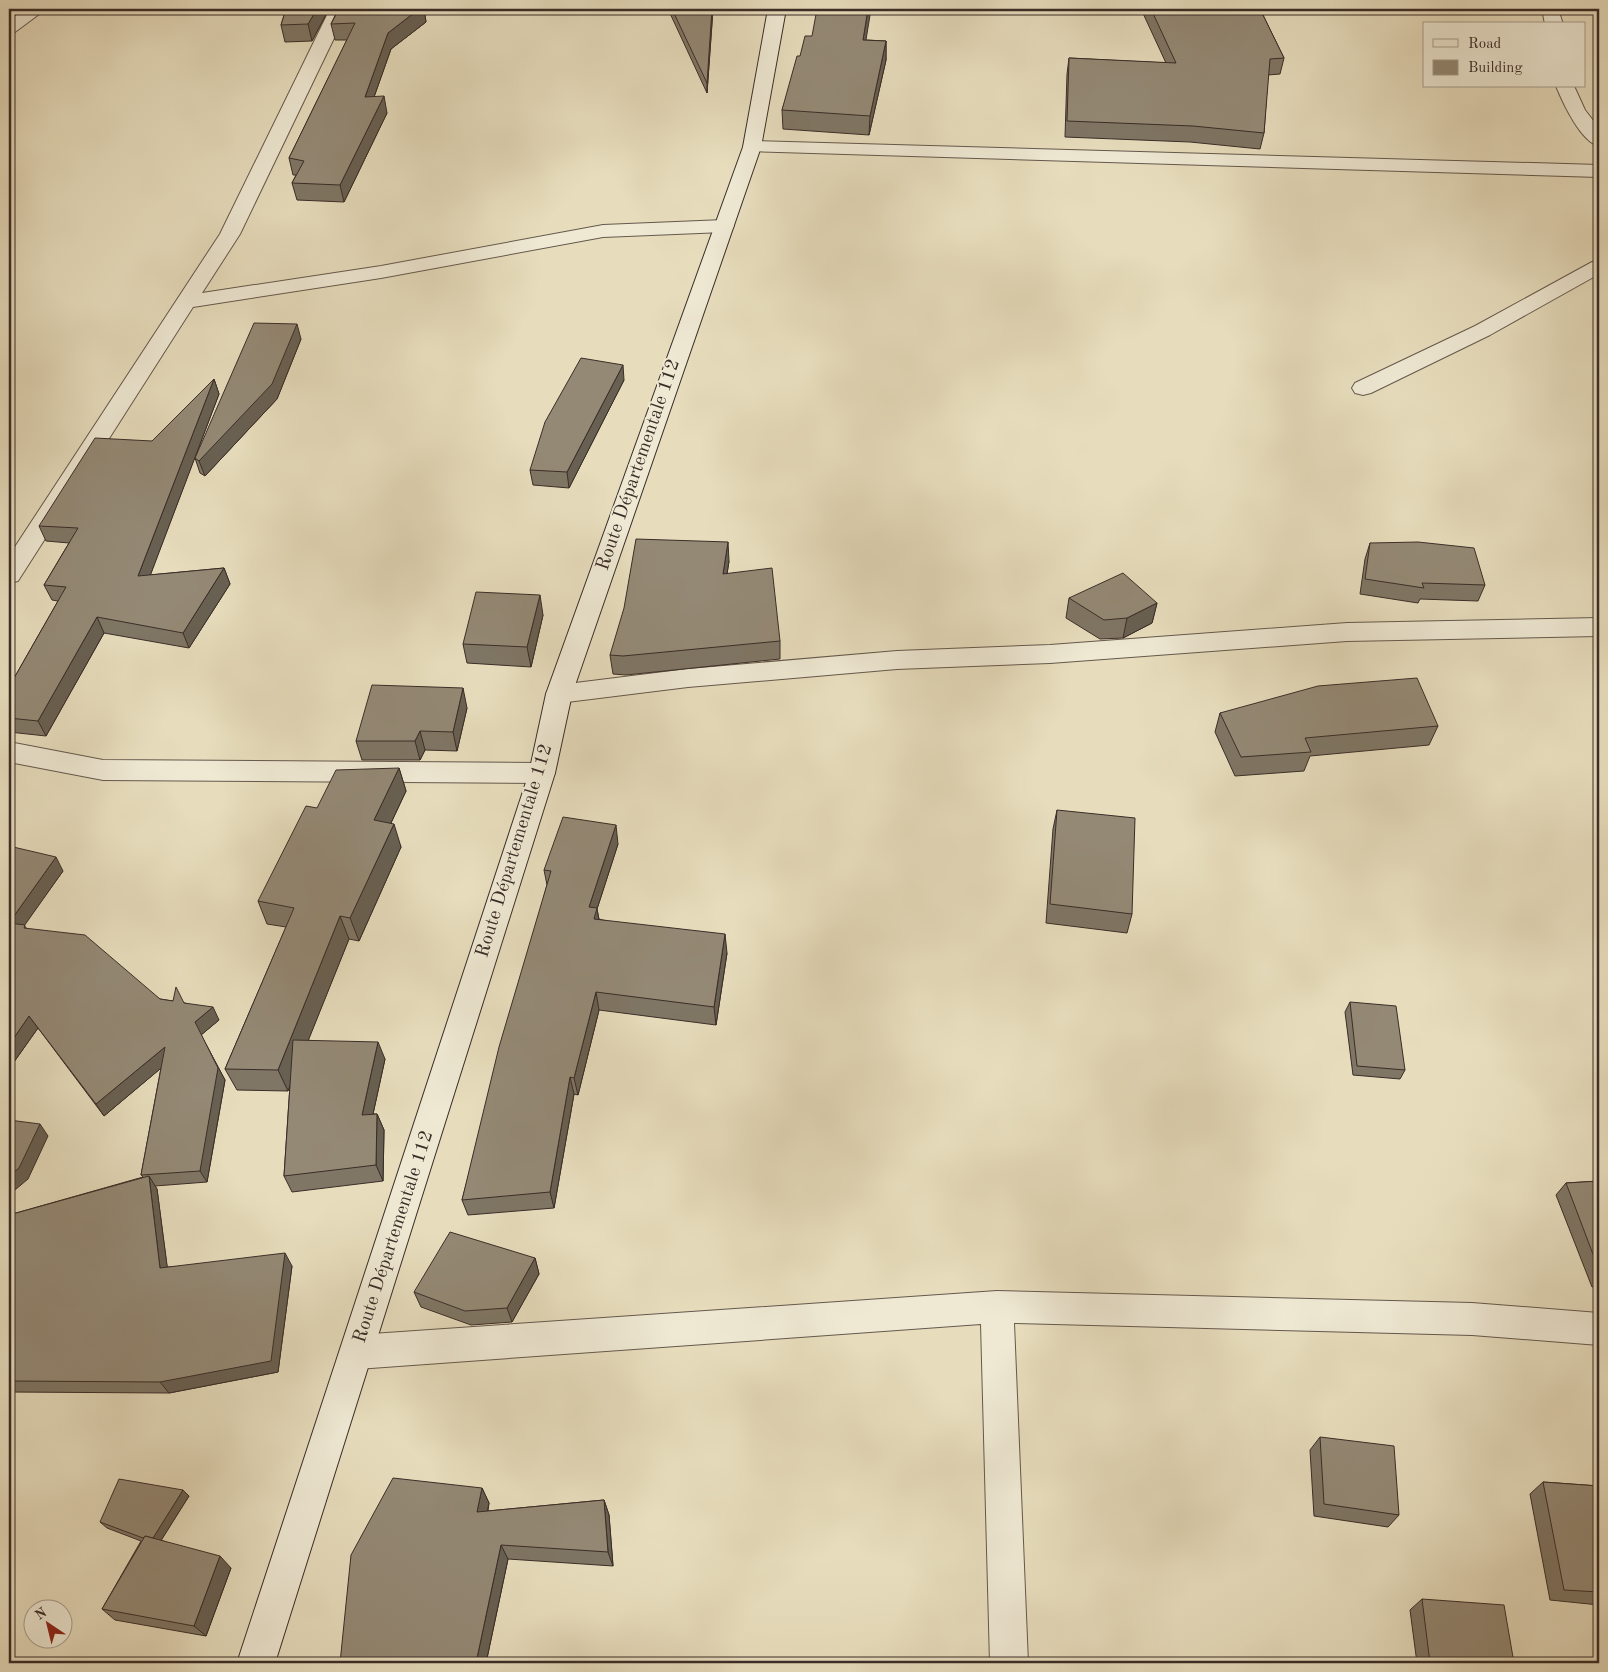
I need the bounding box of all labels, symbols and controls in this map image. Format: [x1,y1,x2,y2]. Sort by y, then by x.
legend [1423,22,1586,88]
text: Road [1468,37,1502,52]
text: Building [1468,61,1523,76]
street label: Route Départementale 112 [594,357,684,573]
street label: Route Départementale 112 [473,742,557,960]
street label: Route Départementale 112 [351,1128,437,1346]
north arrow [22,1600,72,1650]
text: N [33,1605,50,1623]

